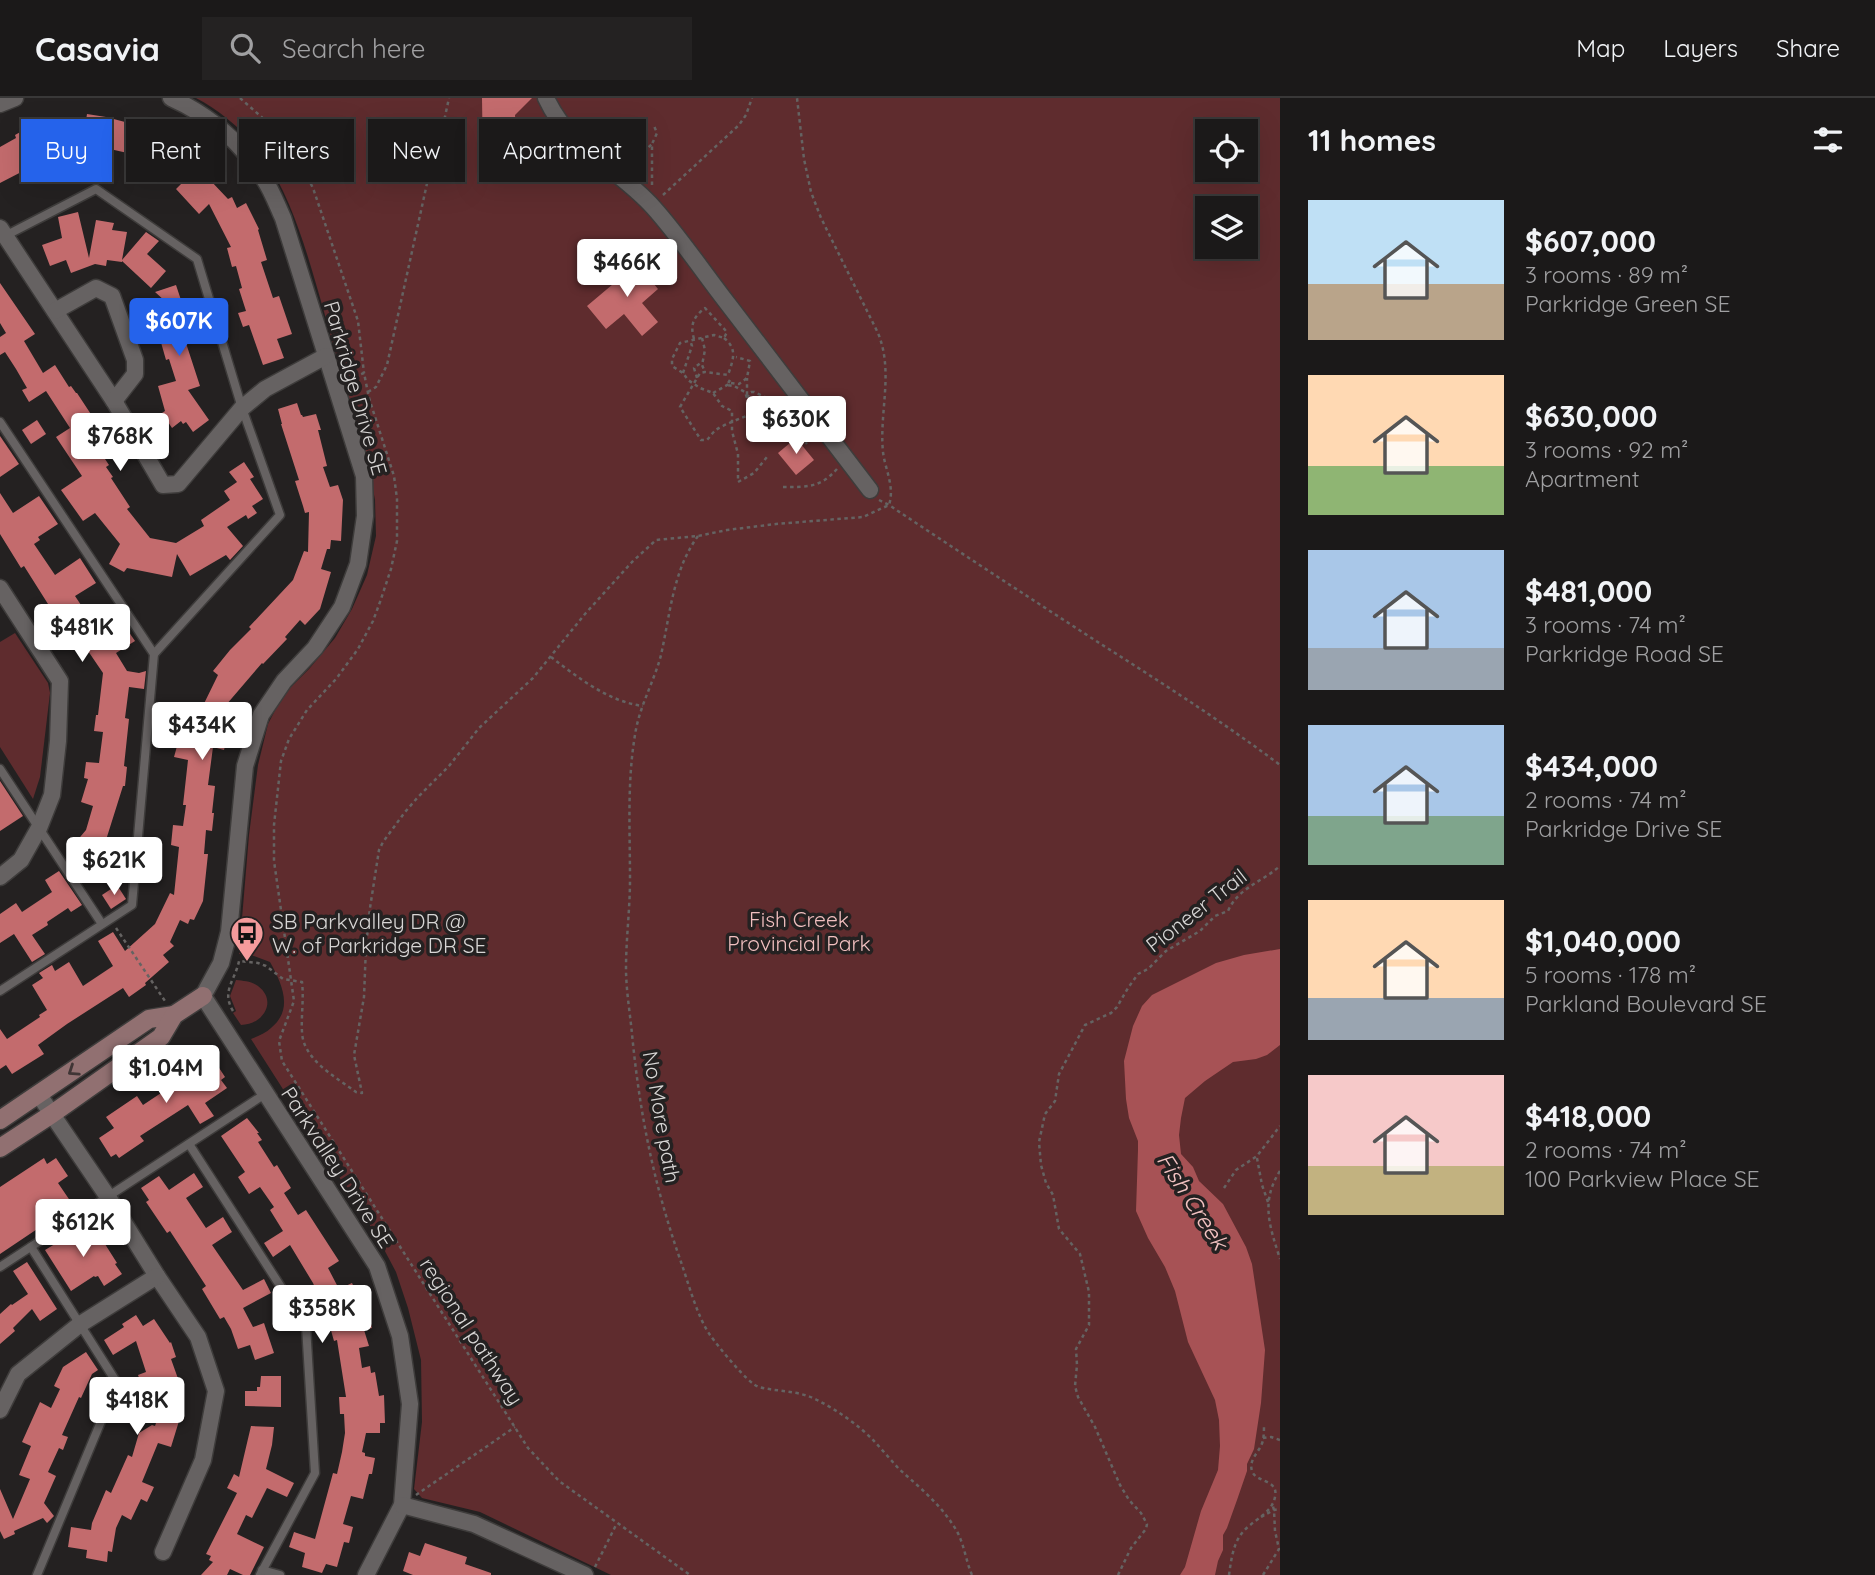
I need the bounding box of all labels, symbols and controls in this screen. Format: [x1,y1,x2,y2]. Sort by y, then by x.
search box [202,17,692,80]
text: Casavia [35,28,160,69]
icon: search [226,29,264,67]
text: Search here [282,32,426,65]
text: Map [1576,33,1625,63]
text: Layers [1663,33,1738,63]
text: Share [1776,33,1840,63]
chip: Buy [21,119,112,182]
chip: Rent [126,119,225,182]
chip: Filters [239,119,354,182]
chip: New [368,119,465,182]
chip: Apartment [479,119,646,182]
map controls [1195,119,1258,259]
button: locate [1195,119,1258,182]
text: 11 homes [1308,121,1436,159]
icon: filters [1809,121,1847,159]
button: layers [1195,196,1258,259]
text: $607,000 [1525,222,1656,260]
icon: home [1364,228,1448,312]
pin: $466K [578,240,676,299]
text: $466K [593,247,661,276]
text: 3 rooms · 89 m² [1525,260,1688,289]
text: Parkridge Green SE [1525,289,1730,318]
street label: Parkridge Drive SE [319,298,393,478]
pin: $607K [130,299,228,358]
text: $607K [145,306,213,335]
pin: $630K [747,396,845,456]
text: $630,000 [1525,397,1658,435]
icon: home [1364,403,1448,487]
text: $630K [762,404,830,433]
pin: $768K [71,414,169,473]
text: $768K [87,421,153,450]
text: 3 rooms · 92 m² [1525,435,1688,464]
text: Apartment [1525,464,1639,493]
text: $481,000 [1525,572,1652,610]
icon: home [1364,578,1448,662]
pin: $481K [33,604,131,664]
text: 3 rooms · 74 m² [1525,610,1686,639]
text: $481K [50,612,114,641]
text: Parkridge Road SE [1525,639,1724,668]
pin: $434K [153,702,251,762]
text: $434K [168,710,236,739]
text: $434,000 [1525,747,1658,785]
icon: home [1364,753,1448,837]
text: 2 rooms · 74 m² [1525,785,1687,814]
text: Parkridge Drive SE [1525,814,1722,843]
pin: $621K [65,838,163,897]
text: $621K [82,845,146,874]
street label: Pioneer Trail [1140,863,1252,957]
park label: Fish Creek Provincial Park [727,906,871,956]
place label: SB Parkvalley DR @ W. of Parkridge DR SE [272,908,486,958]
bus stop icon: SB Parkvalley DR @ W. of Parkridge DR SE [228,914,266,963]
text: $1,040,000 [1525,922,1681,960]
icon: home [1364,928,1448,1012]
text: 5 rooms · 178 m² [1525,960,1696,989]
text: Parkland Boulevard SE [1525,989,1767,1018]
pin: $1.04M [109,1046,223,1105]
street label: No More path [638,1049,686,1185]
text: $1.04M [129,1053,203,1082]
one-way arrow [68,1063,81,1076]
street label: Parkvalley Drive SE [276,1081,400,1253]
text: $418,000 [1525,1097,1651,1135]
icon: home [1364,1103,1448,1187]
text: 2 rooms · 74 m² [1525,1135,1687,1164]
water label: Fish Creek [1151,1147,1236,1256]
text: 100 Parkview Place SE [1525,1164,1760,1193]
pin: $612K [34,1200,132,1259]
text: $612K [51,1207,115,1236]
street label: regional pathway [415,1253,529,1409]
pin: $358K [273,1286,371,1345]
text: $358K [289,1293,356,1322]
pin: $418K [88,1378,186,1437]
text: $418K [105,1385,169,1414]

